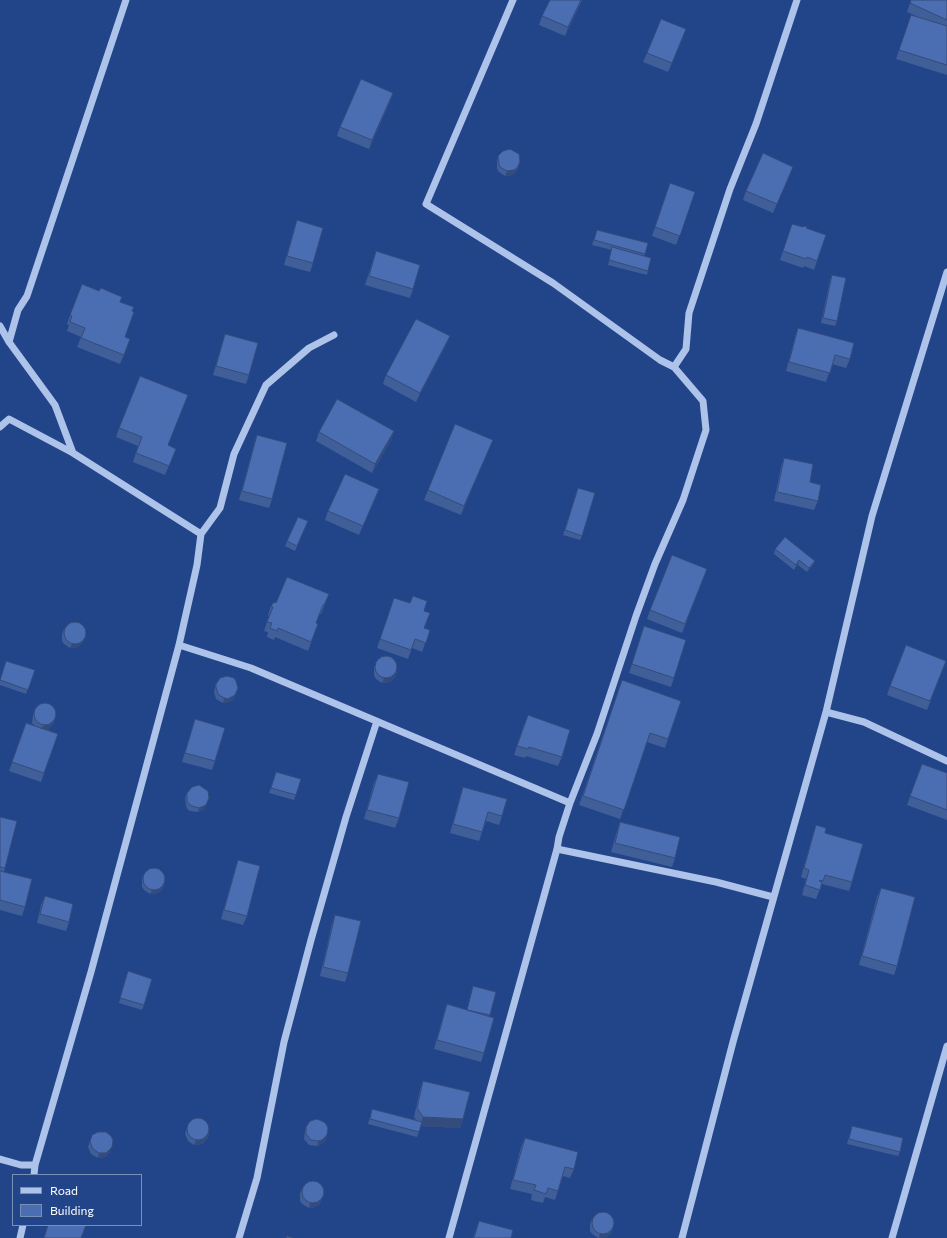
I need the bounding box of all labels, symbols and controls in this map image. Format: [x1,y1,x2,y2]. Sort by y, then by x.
legend [12,1174,142,1226]
text: Road [50,1183,78,1197]
text: Building [50,1203,94,1217]

